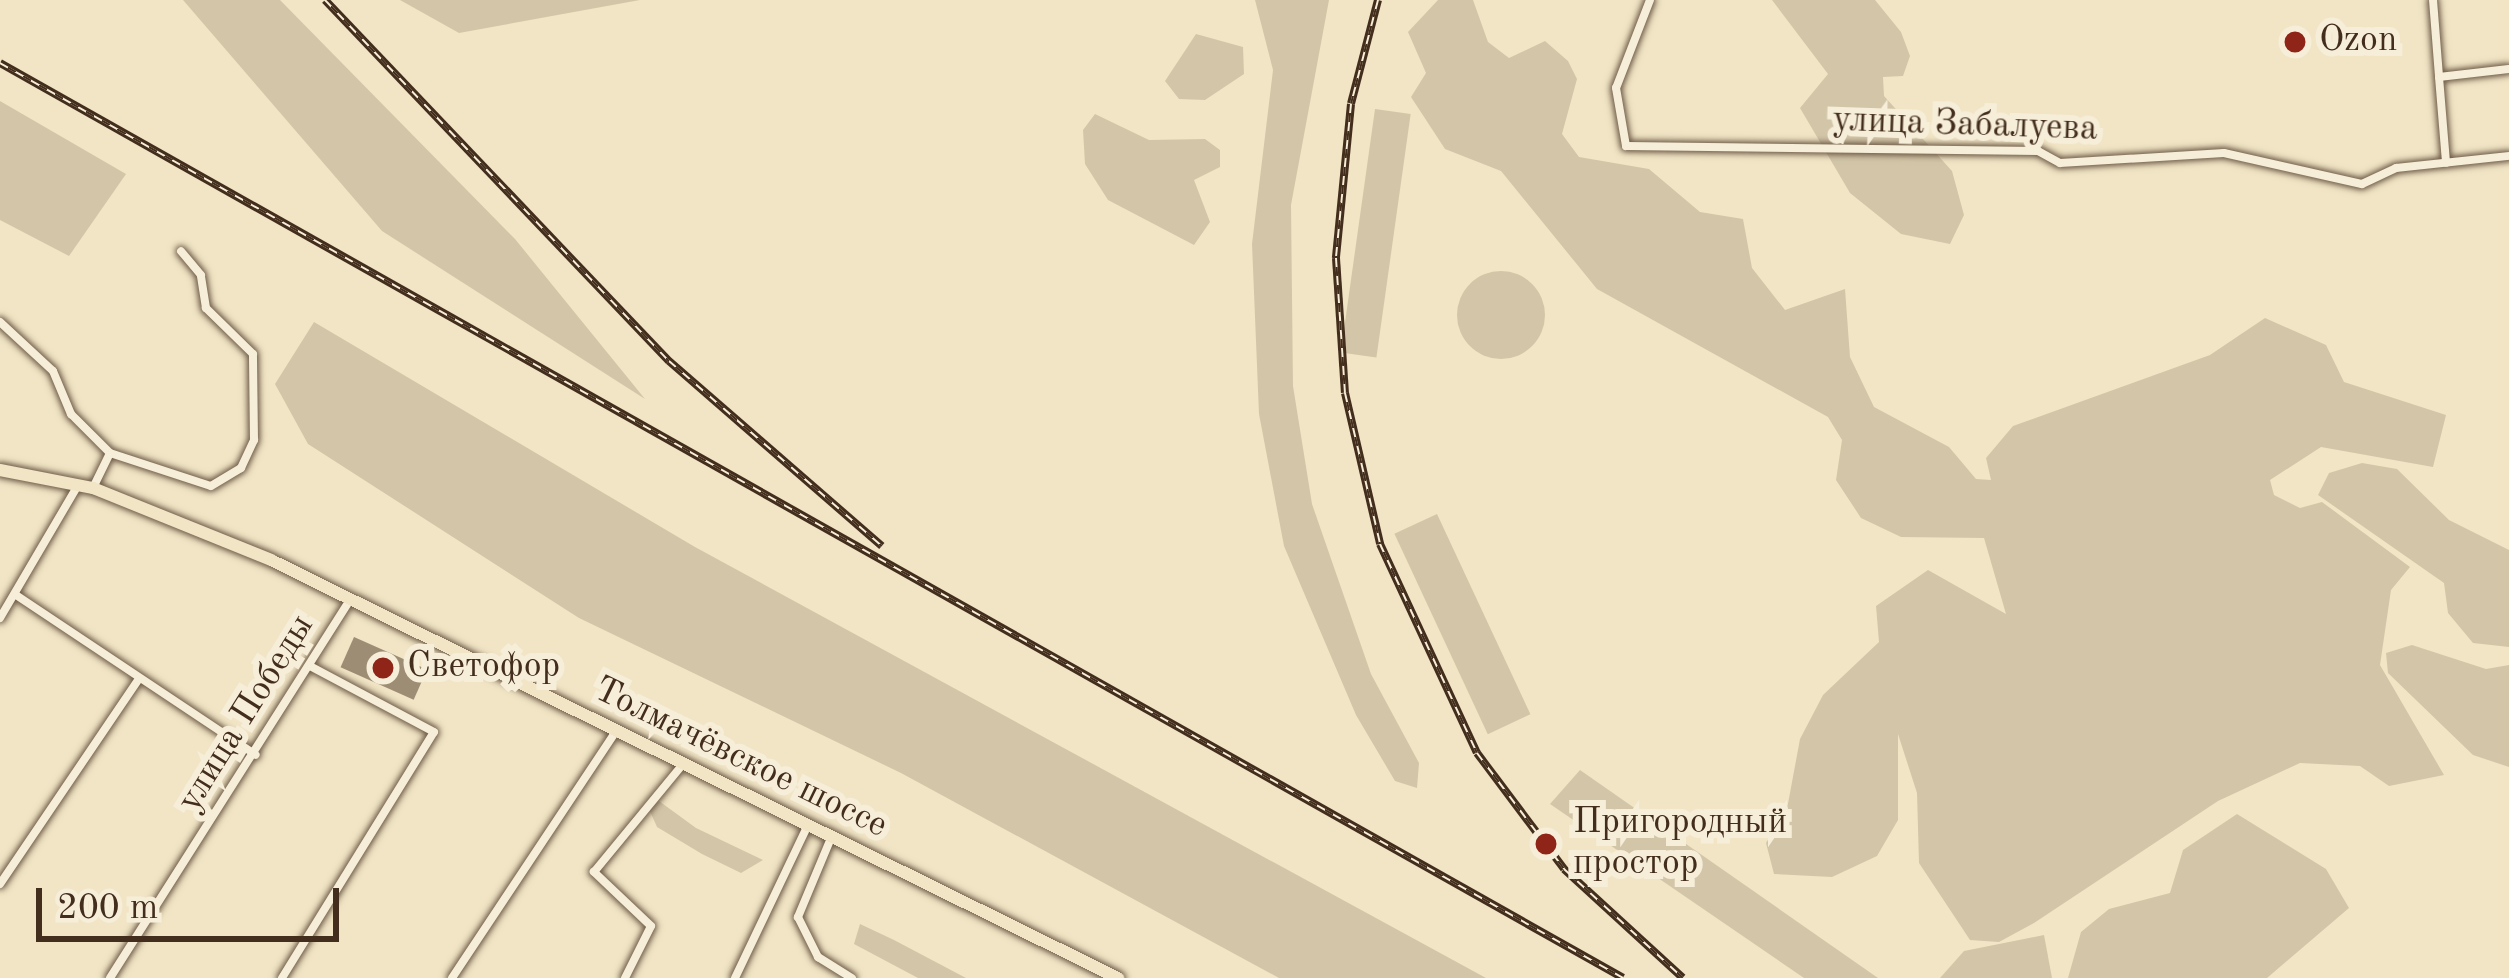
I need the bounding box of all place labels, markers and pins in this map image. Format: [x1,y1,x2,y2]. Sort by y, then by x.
place label: Ozon [2319,20,2397,64]
marker: Ozon [2282,29,2308,55]
place label: Светофор [407,646,560,690]
marker: Светофор [370,655,396,681]
place label: Пригородный простор [1573,801,1787,886]
marker: Пригородный простор [1530,828,1562,860]

